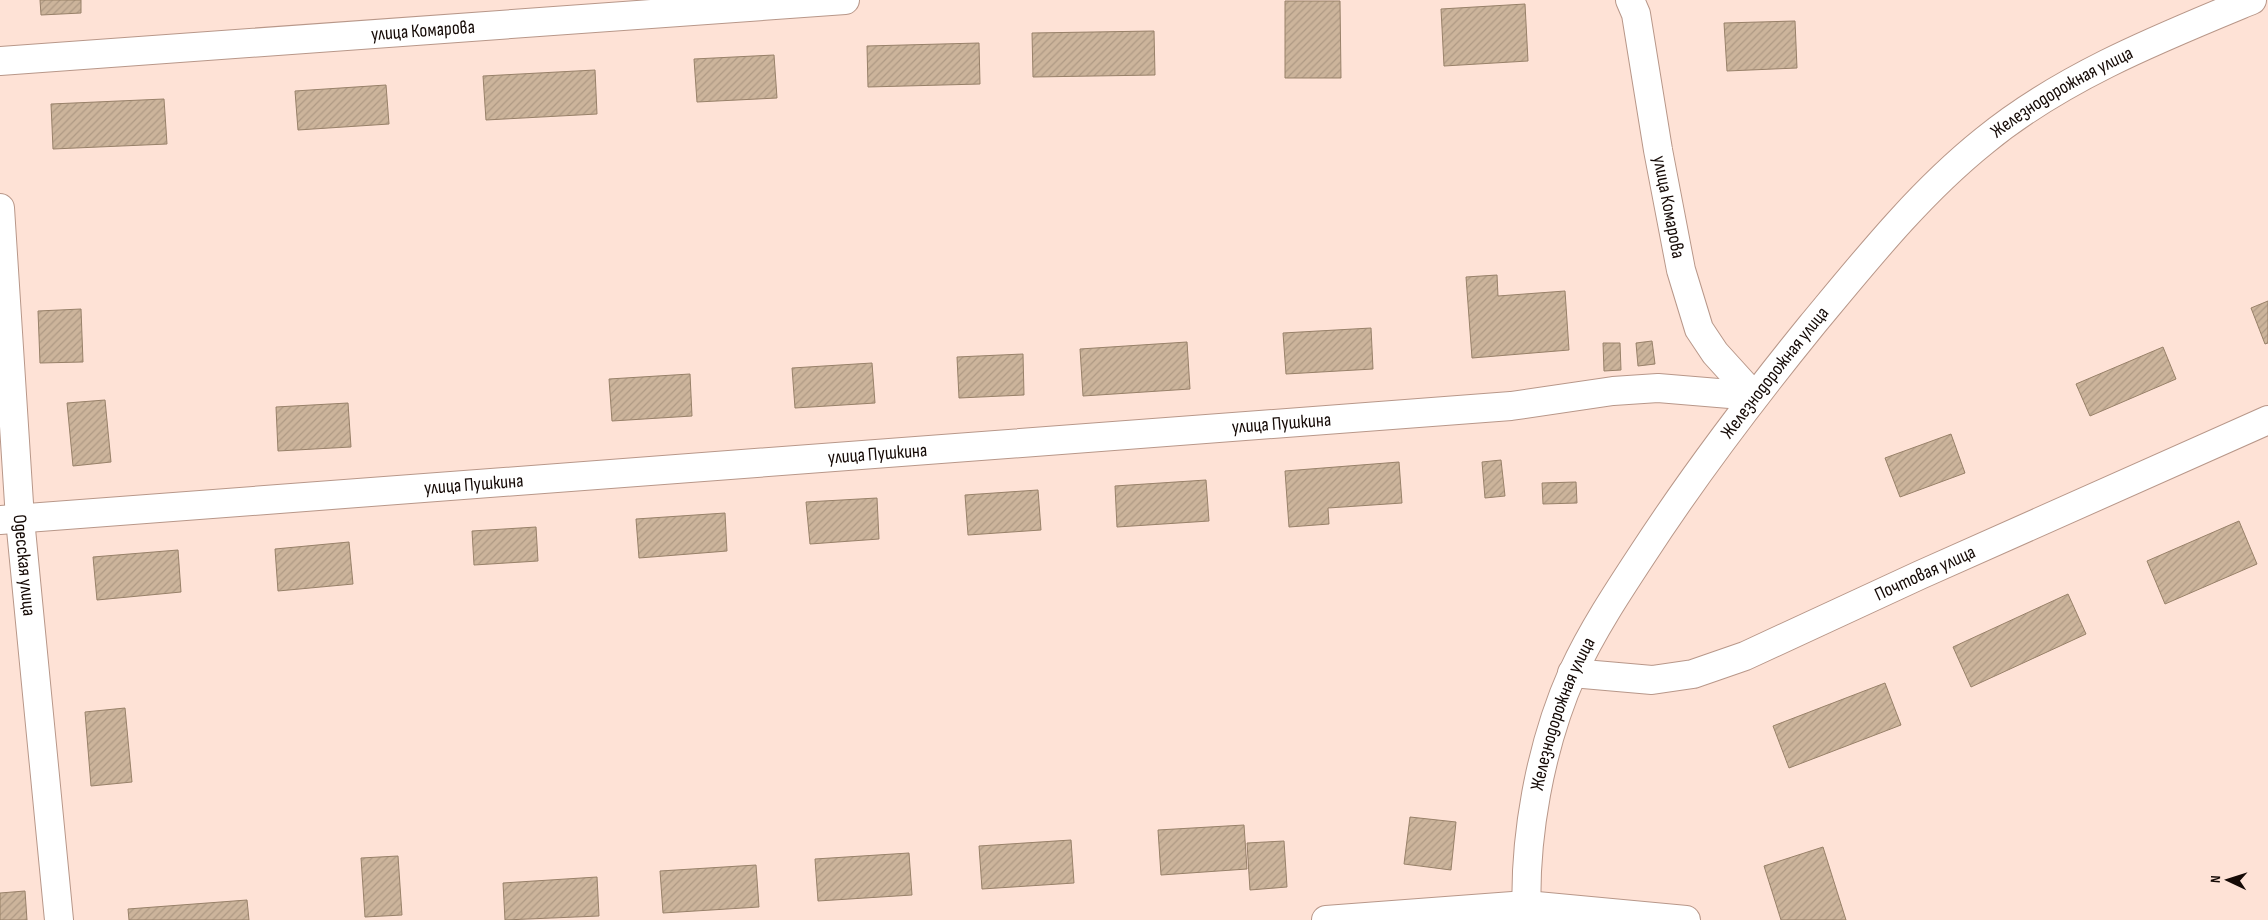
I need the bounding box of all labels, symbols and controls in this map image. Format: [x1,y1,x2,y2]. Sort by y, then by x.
street label: улица Комарова [370,15,476,46]
street label: Железнодорожная улица [1986,41,2137,143]
street label: улица Комарова [1648,154,1690,260]
street label: Железнодорожная улица [1716,302,1834,443]
street label: улица Пушкина [1231,408,1332,439]
street label: улица Пушкина [827,439,928,469]
street label: улица Пушкина [423,469,524,499]
street label: Одесская улица [8,513,41,617]
street label: Почтовая улица [1871,540,1979,606]
street label: Железнодорожная улица [1525,633,1600,793]
north arrow [2203,855,2253,905]
text: N [2207,875,2224,883]

